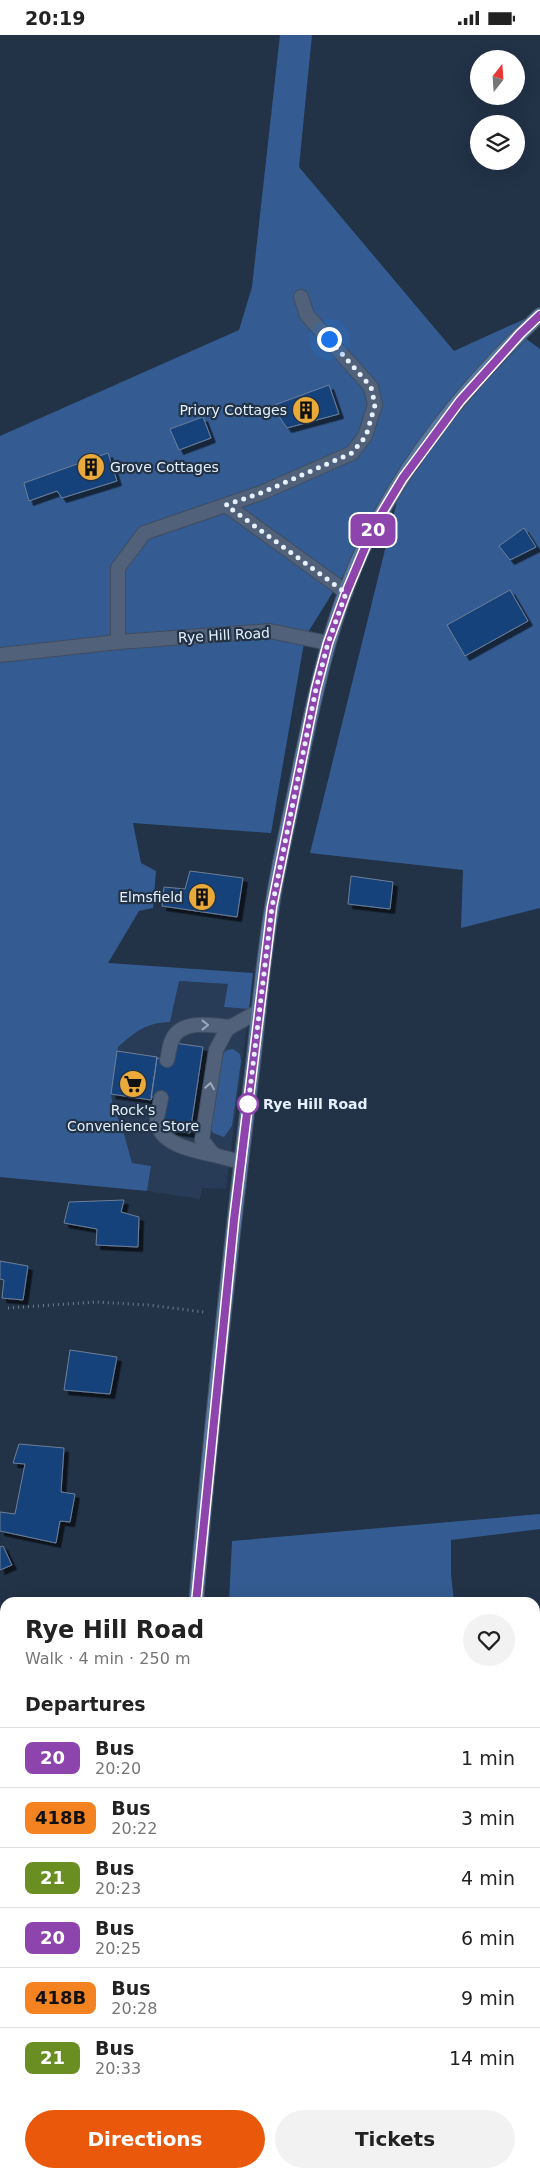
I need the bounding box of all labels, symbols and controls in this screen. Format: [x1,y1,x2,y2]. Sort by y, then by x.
text: 20:19 [25,7,85,29]
north arrow [470,50,525,105]
map controls [470,50,525,170]
button: layers [470,115,525,170]
your location [317,327,342,352]
building icon: Priory Cottages [291,395,321,425]
place label: Priory Cottages [179,402,287,418]
building icon: Grove Cottages [76,452,106,482]
place label: Grove Cottages [110,459,219,475]
line badge: 20 [350,514,396,546]
text: 20 [360,519,386,540]
street label: Rye Hill Road [178,625,270,645]
building icon: Elmsfield [187,882,217,912]
place label: Elmsfield [119,889,183,905]
one-way arrow [202,1020,210,1030]
supermarket icon: Rock's Convenience Store [118,1069,148,1099]
one-way arrow [205,1082,215,1091]
marker: Rye Hill Road [237,1093,259,1115]
place label: Rye Hill Road [263,1096,368,1112]
place label: Rock's Convenience Store [67,1102,199,1134]
button: heart [463,1614,515,1666]
text: Rye Hill Road [25,1616,204,1644]
text: Walk · 4 min · 250 m [25,1649,190,1668]
text: Departures [25,1693,146,1715]
text: Bus [95,1737,134,1759]
text: 20 [40,1747,65,1768]
text: 1 min [461,1747,515,1769]
text: 20:20 [95,1759,141,1778]
text: Bus [111,1797,151,1819]
text: 418B [35,1807,86,1828]
text: 3 min [461,1807,515,1829]
text: 20:22 [111,1819,157,1838]
text: Bus [95,1857,134,1879]
text: 21 [40,1867,65,1888]
text: 4 min [461,1867,515,1889]
text: 20:23 [95,1879,141,1898]
text: Bus [95,1917,134,1939]
text: 20 [40,1927,65,1948]
text: 6 min [461,1927,515,1949]
text: 20:25 [95,1939,141,1958]
text: Bus [111,1977,151,1999]
text: 418B [35,1987,86,2008]
text: 9 min [461,1987,515,2009]
text: 20:28 [111,1999,157,2018]
text: Bus [95,2037,134,2059]
text: 21 [40,2047,65,2068]
text: 14 min [449,2047,515,2069]
text: 20:33 [95,2059,141,2078]
button: Directions [25,2110,265,2168]
button: Tickets [275,2110,515,2168]

